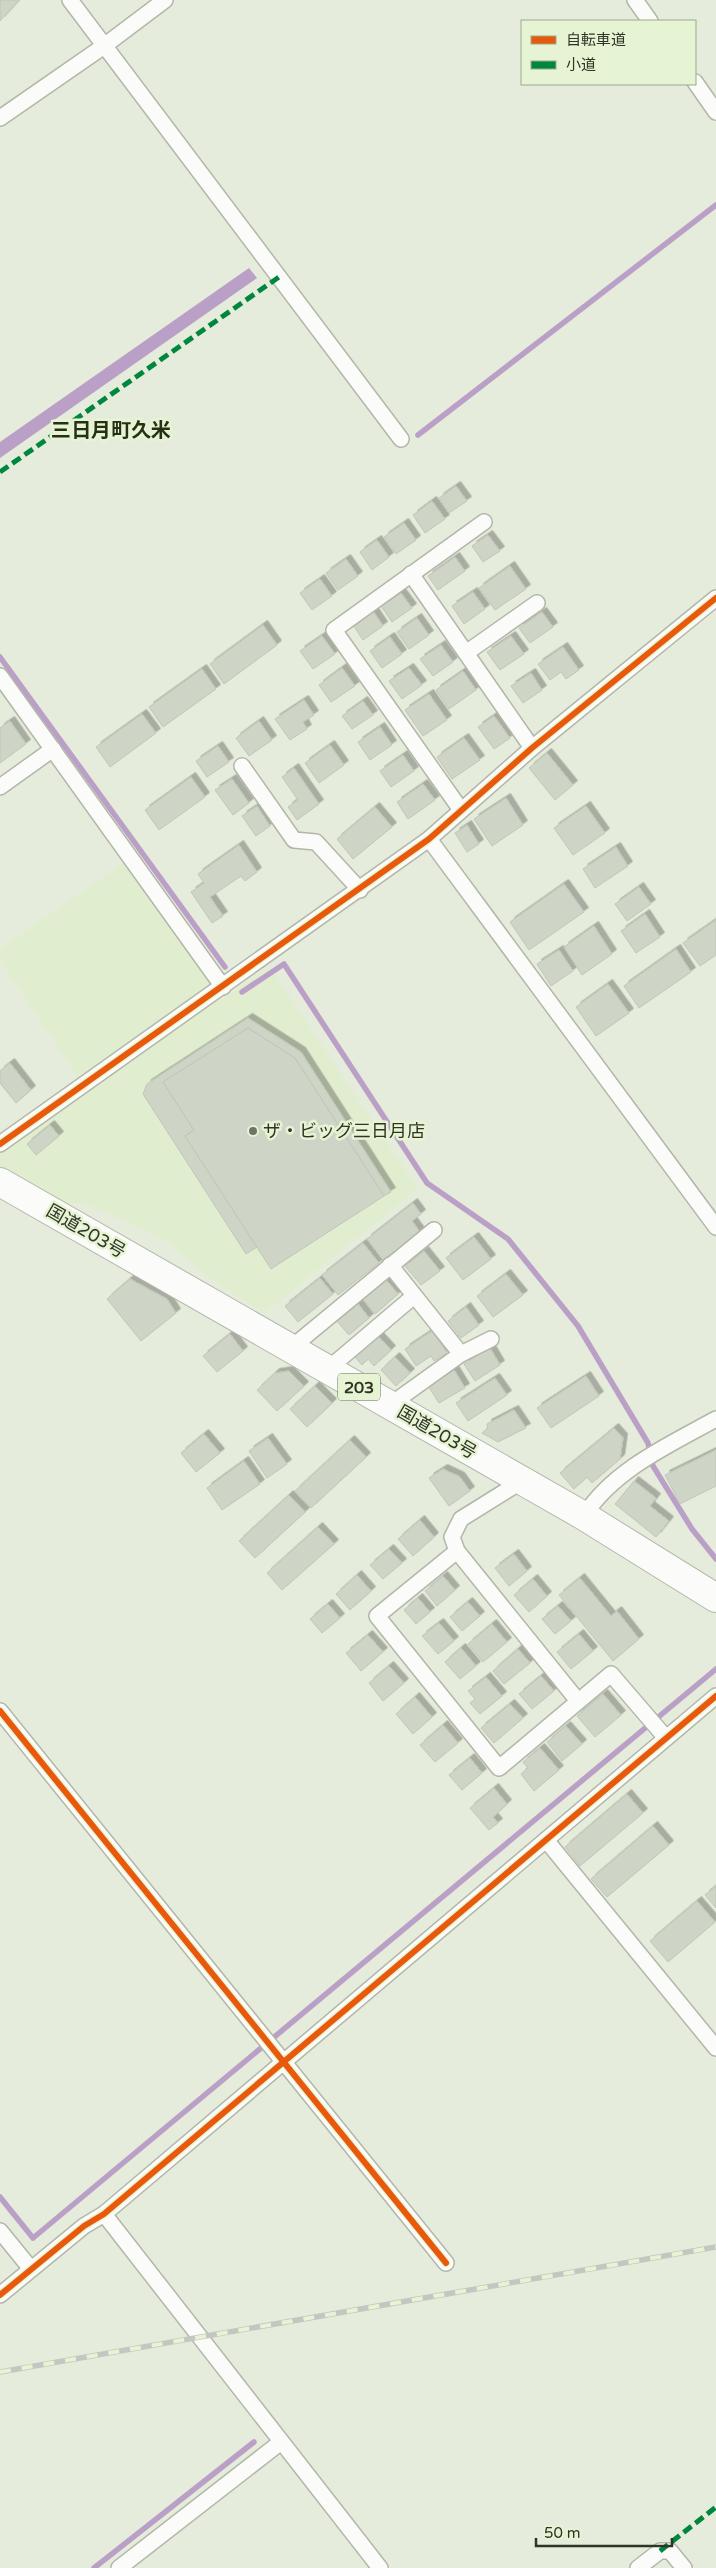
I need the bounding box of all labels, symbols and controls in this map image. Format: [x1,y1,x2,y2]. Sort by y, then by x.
legend [521,20,696,85]
text: 自転車道 [566,31,626,49]
text: 小道 [566,56,596,74]
district label: 三日月町久米 [51,419,171,443]
place label: ザ・ビッグ三日月店 [263,1120,425,1142]
marker: ザ・ビッグ三日月店 [247,1125,259,1137]
street label: 国道203号 [42,1199,130,1263]
road number: 203 [338,1374,380,1400]
street label: 国道203号 [393,1400,481,1464]
scale bar [536,2516,672,2548]
text: 50 m [544,2524,581,2542]

